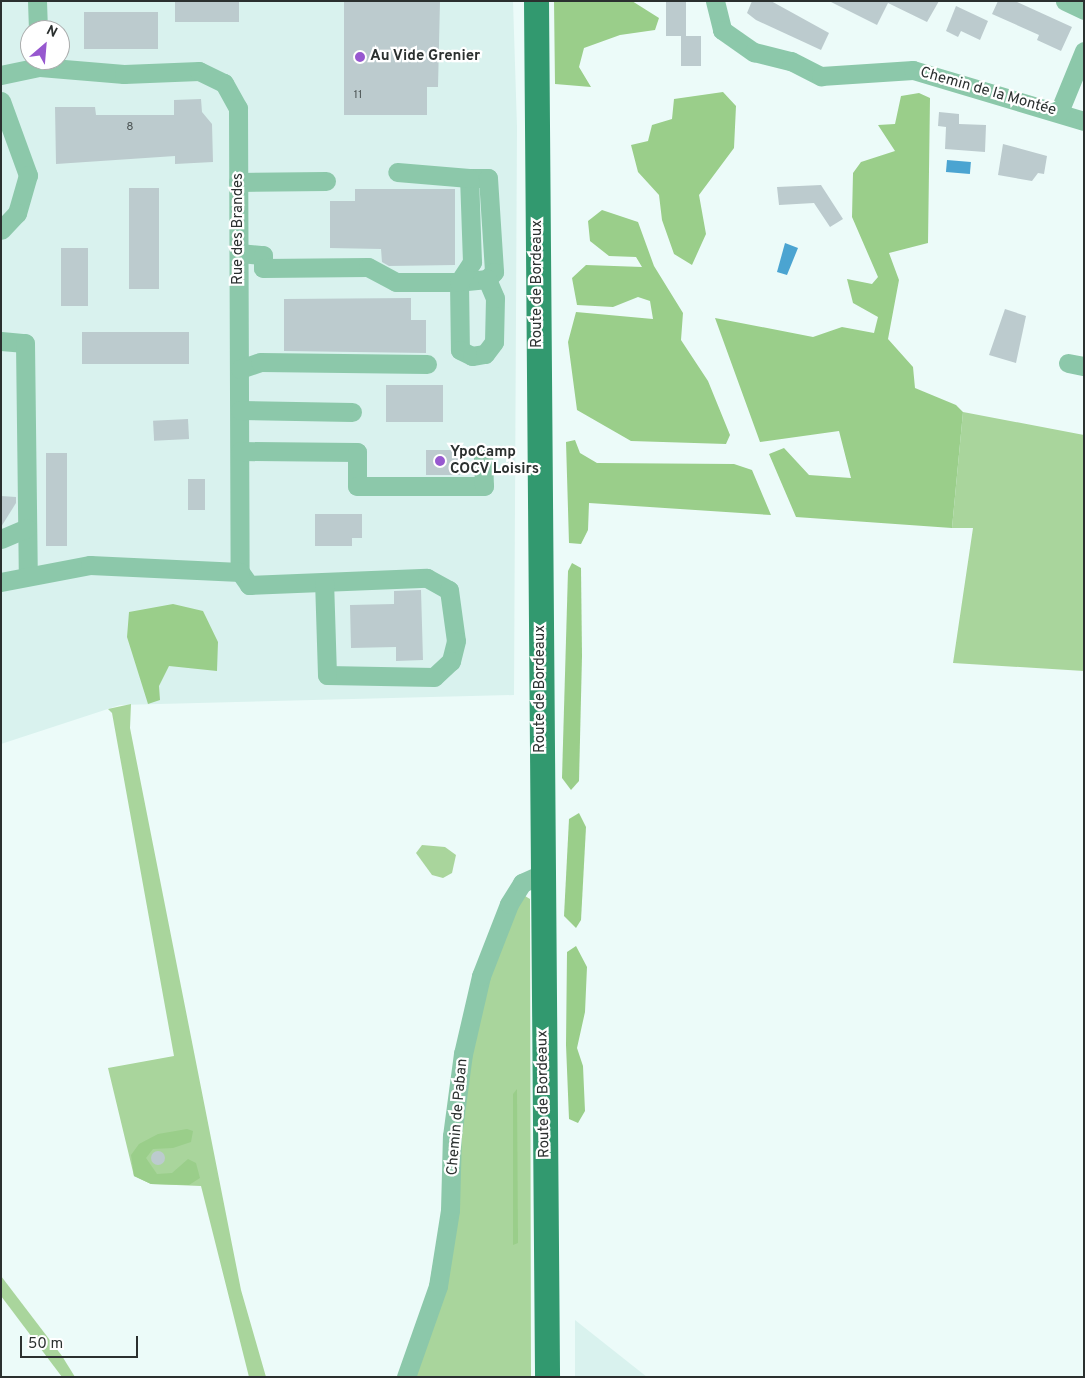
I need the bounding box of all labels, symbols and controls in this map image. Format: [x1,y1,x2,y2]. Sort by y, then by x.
north arrow [20,20,70,70]
text: N [43,22,60,42]
place label: Au Vide Grenier [370,48,481,66]
marker: Au Vide Grenier [354,51,366,63]
street label: Chemin de la Montée [918,64,1058,120]
house number: 11 [354,89,362,103]
house number: 8 [126,121,134,135]
street label: Rue des Brandes [230,173,248,285]
street label: Route de Bordeaux [529,220,547,348]
place label: YpoCamp COCV Loisirs [450,443,540,478]
marker: YpoCamp COCV Loisirs [434,455,446,467]
street label: Route de Bordeaux [532,625,550,753]
street label: Route de Bordeaux [534,1030,554,1158]
street label: Chemin de Paban [444,1058,472,1176]
scale bar [22,1326,140,1358]
text: 50 m [28,1335,63,1354]

